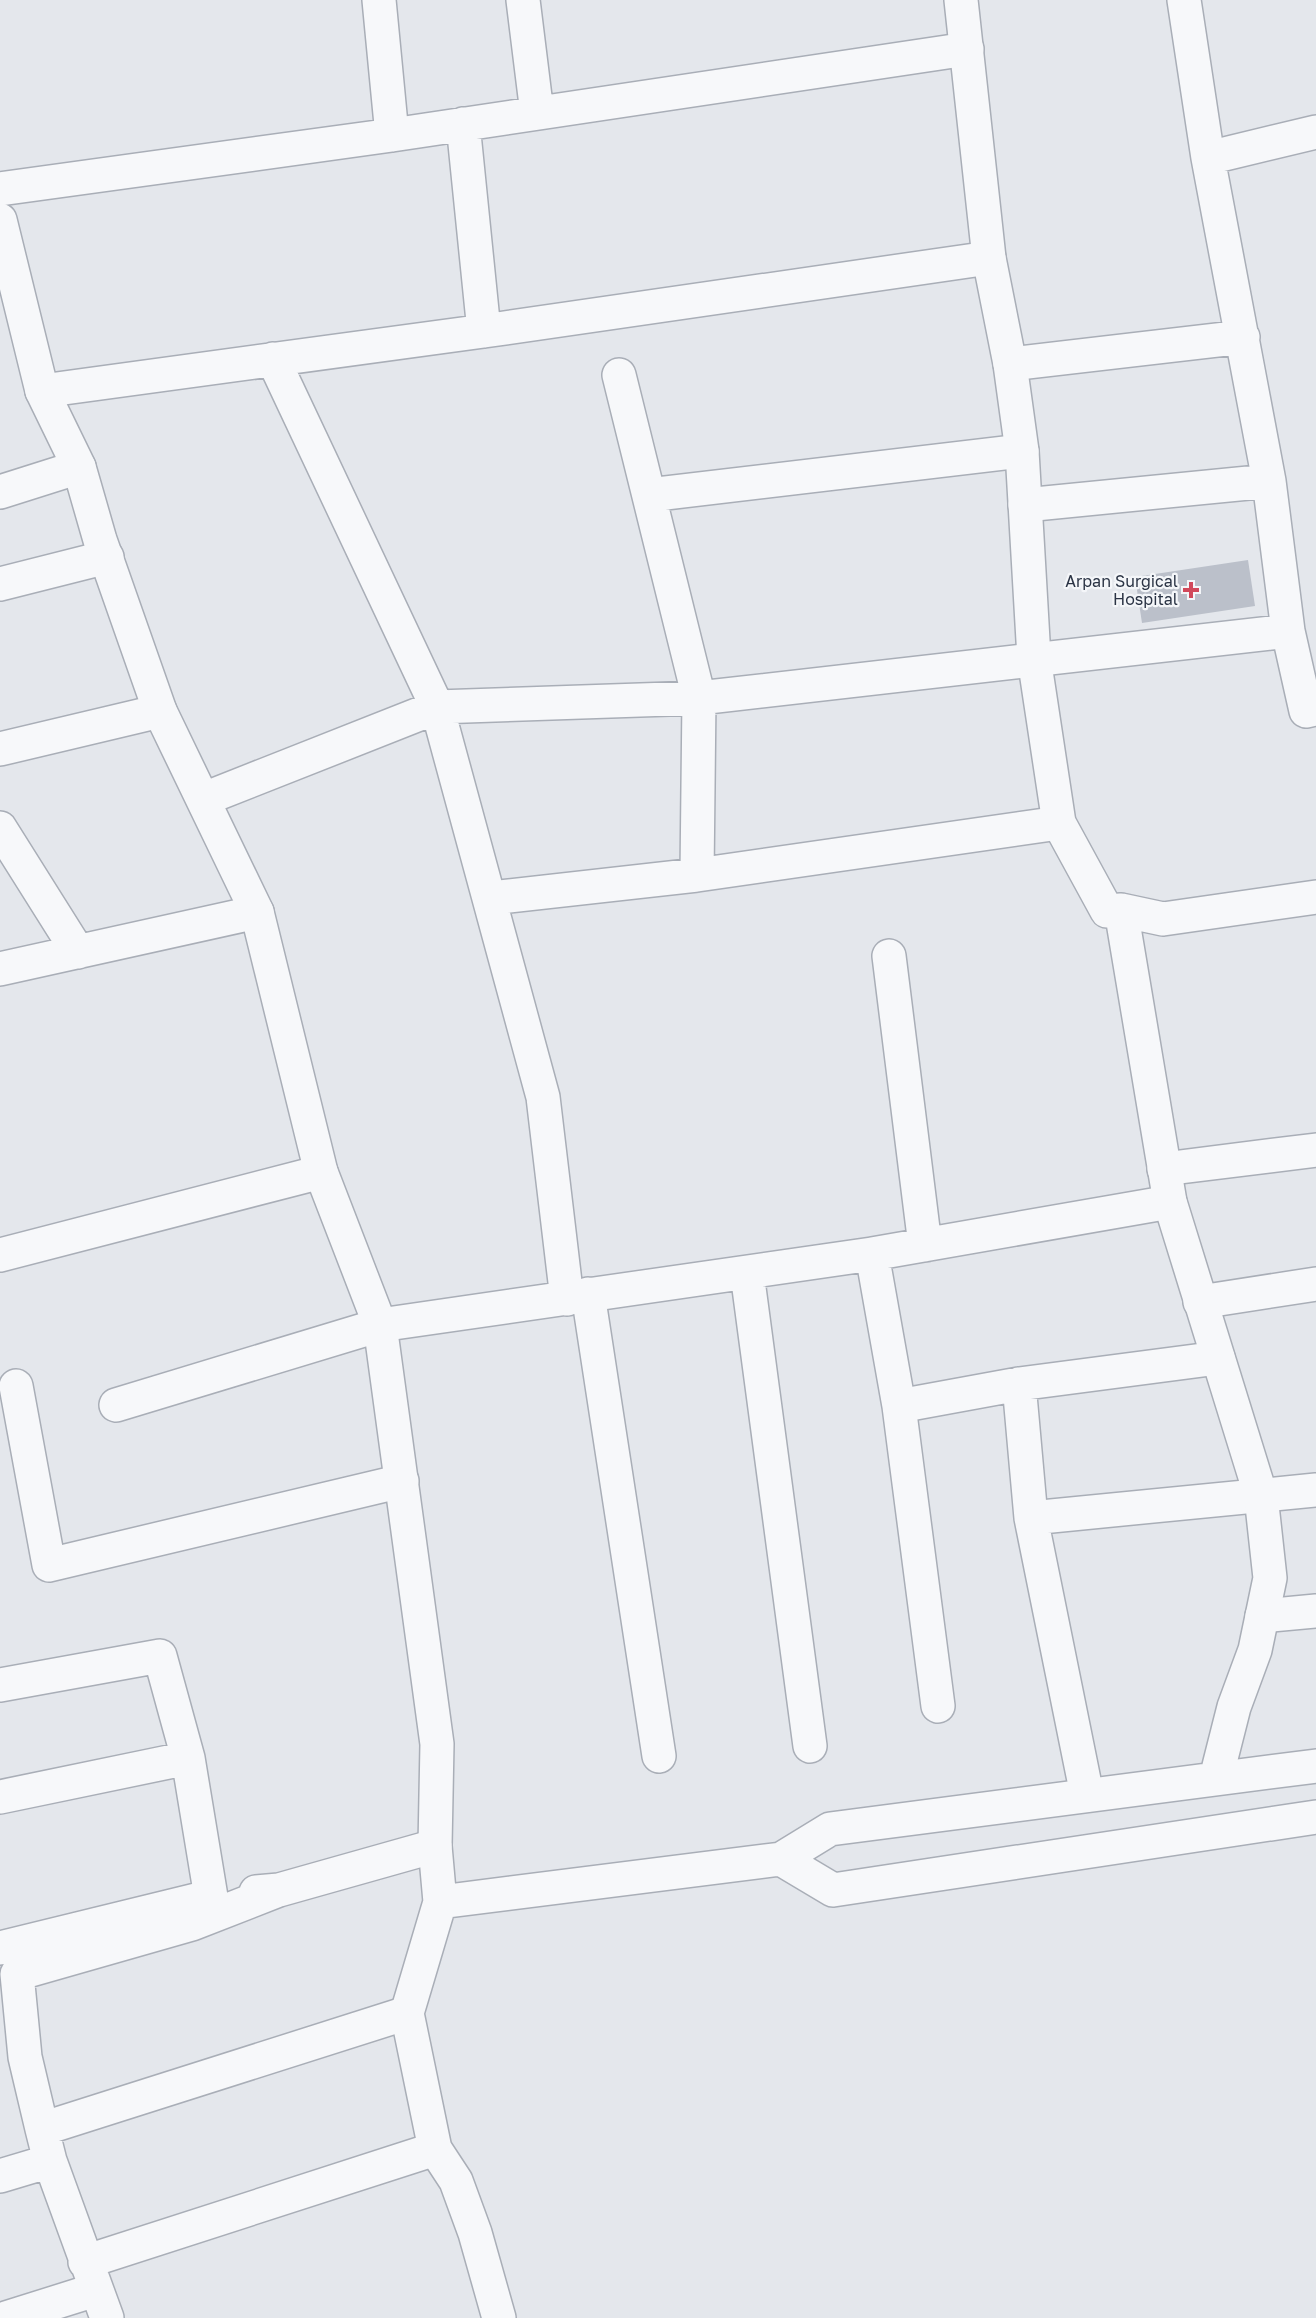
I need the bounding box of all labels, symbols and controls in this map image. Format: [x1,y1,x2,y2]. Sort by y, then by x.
place label: Arpan Surgical Hospital [1065,571,1178,609]
marker: Arpan Surgical Hospital [1182,581,1200,599]

